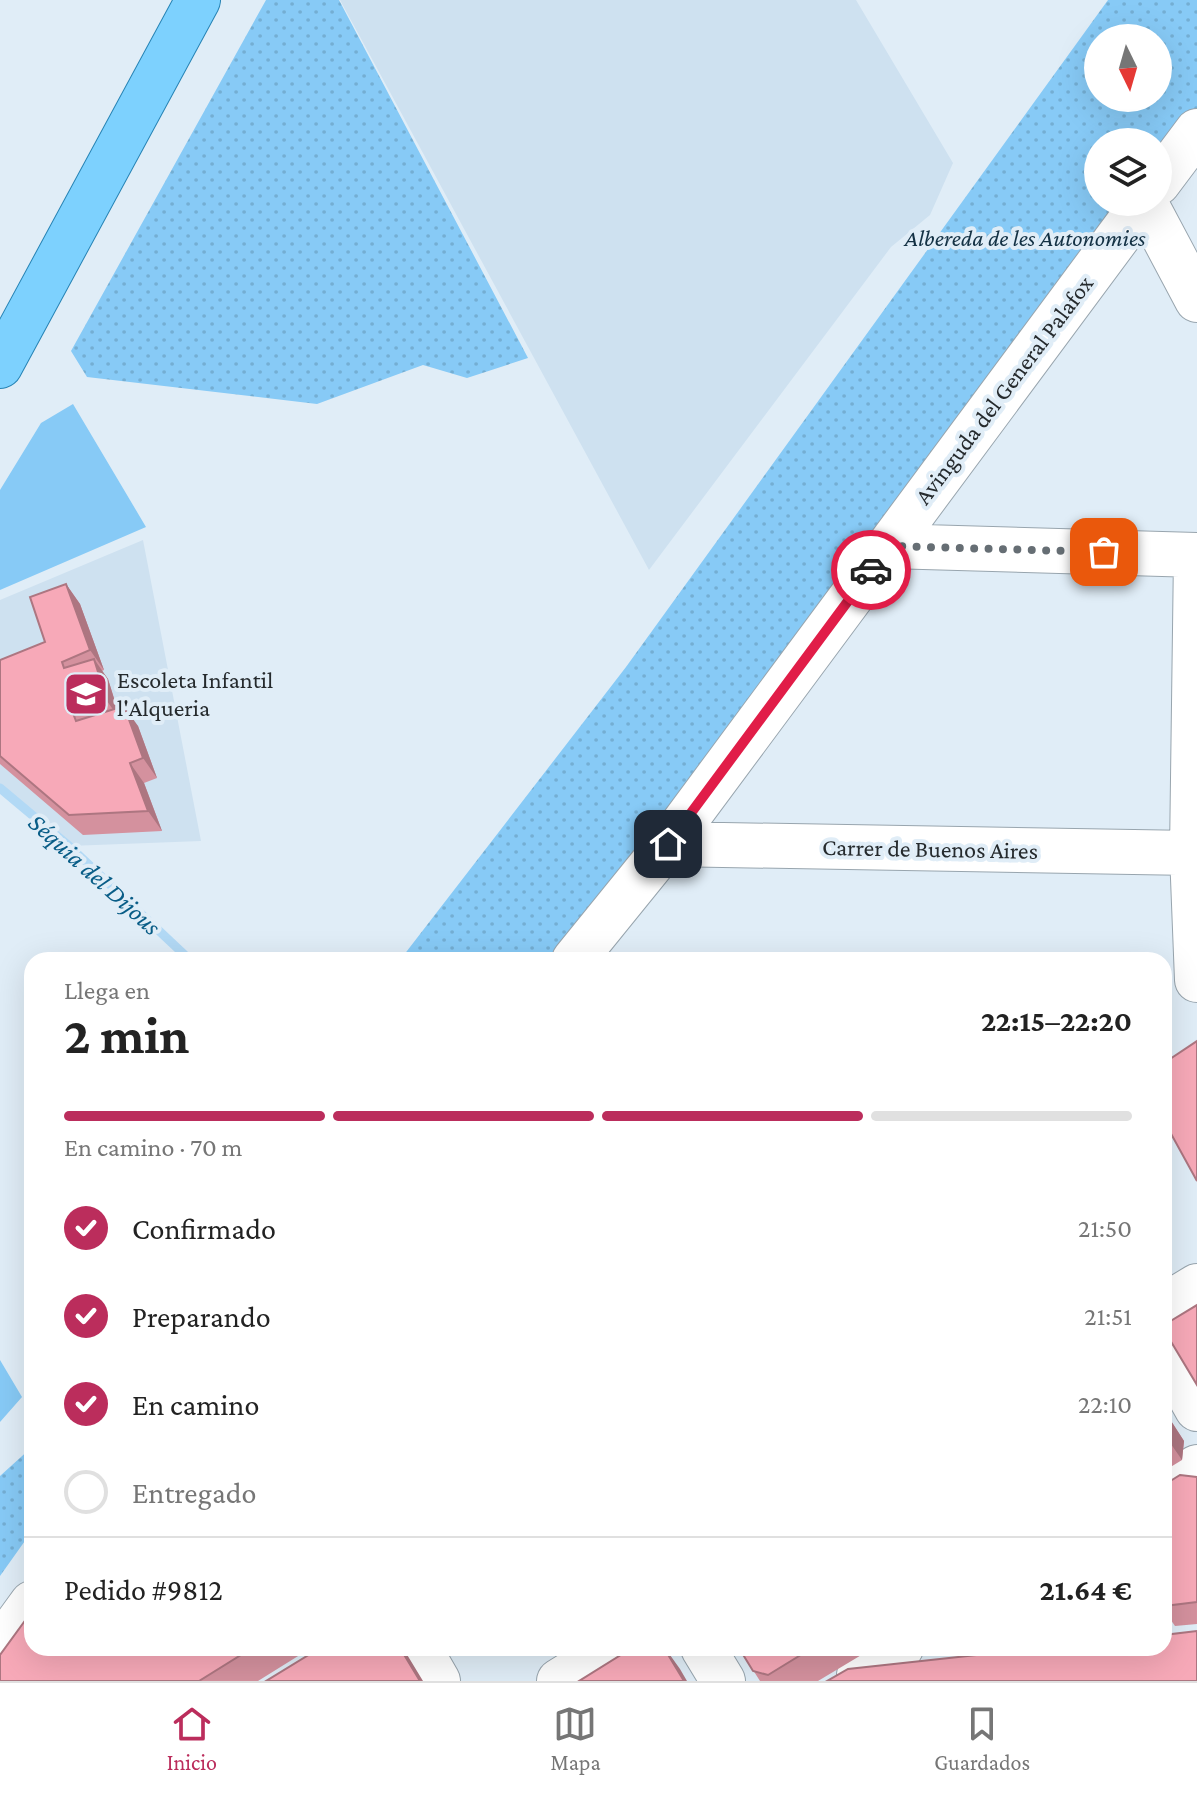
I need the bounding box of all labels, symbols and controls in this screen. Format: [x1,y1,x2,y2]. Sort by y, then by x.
north arrow [1084,24,1172,112]
map controls [1084,24,1172,216]
button: layers [1084,128,1172,216]
park label: Albereda de les Autonomies [904,224,1146,251]
street label: Avinguda del General Palafox [909,270,1098,509]
pin [1070,518,1138,586]
courier [831,530,911,610]
icon: bag [1082,530,1126,574]
icon: car [849,548,893,592]
place label: Escoleta Infantil l'Alqueria [117,666,273,721]
school or university icon: Escoleta Infantil l'Alqueria [62,670,110,718]
water label: Séquia del Dijous [23,808,166,941]
pin [634,810,702,878]
icon: home [646,822,690,866]
street label: Carrer de Buenos Aires [822,833,1038,864]
text: Llega en [64,976,150,1005]
text: 22:15–22:20 [981,1004,1132,1037]
text: 2 min [64,1006,189,1064]
text: En camino · 70 m [64,1133,242,1162]
icon: check [64,1206,108,1250]
text: Confirmado [132,1212,276,1245]
text: 21:50 [1078,1214,1132,1243]
icon: check [64,1294,108,1338]
text: Preparando [132,1300,271,1333]
text: 21:51 [1084,1302,1132,1331]
icon: check [64,1382,108,1426]
text: En camino [132,1388,259,1421]
text: 22:10 [1078,1390,1132,1419]
text: Entregado [132,1476,256,1509]
text: Pedido #9812 [64,1573,223,1606]
text: 21.64 € [1039,1573,1132,1606]
tab: Inicio [167,1702,217,1775]
tab: Mapa [550,1702,601,1775]
tab: Guardados [934,1702,1030,1775]

